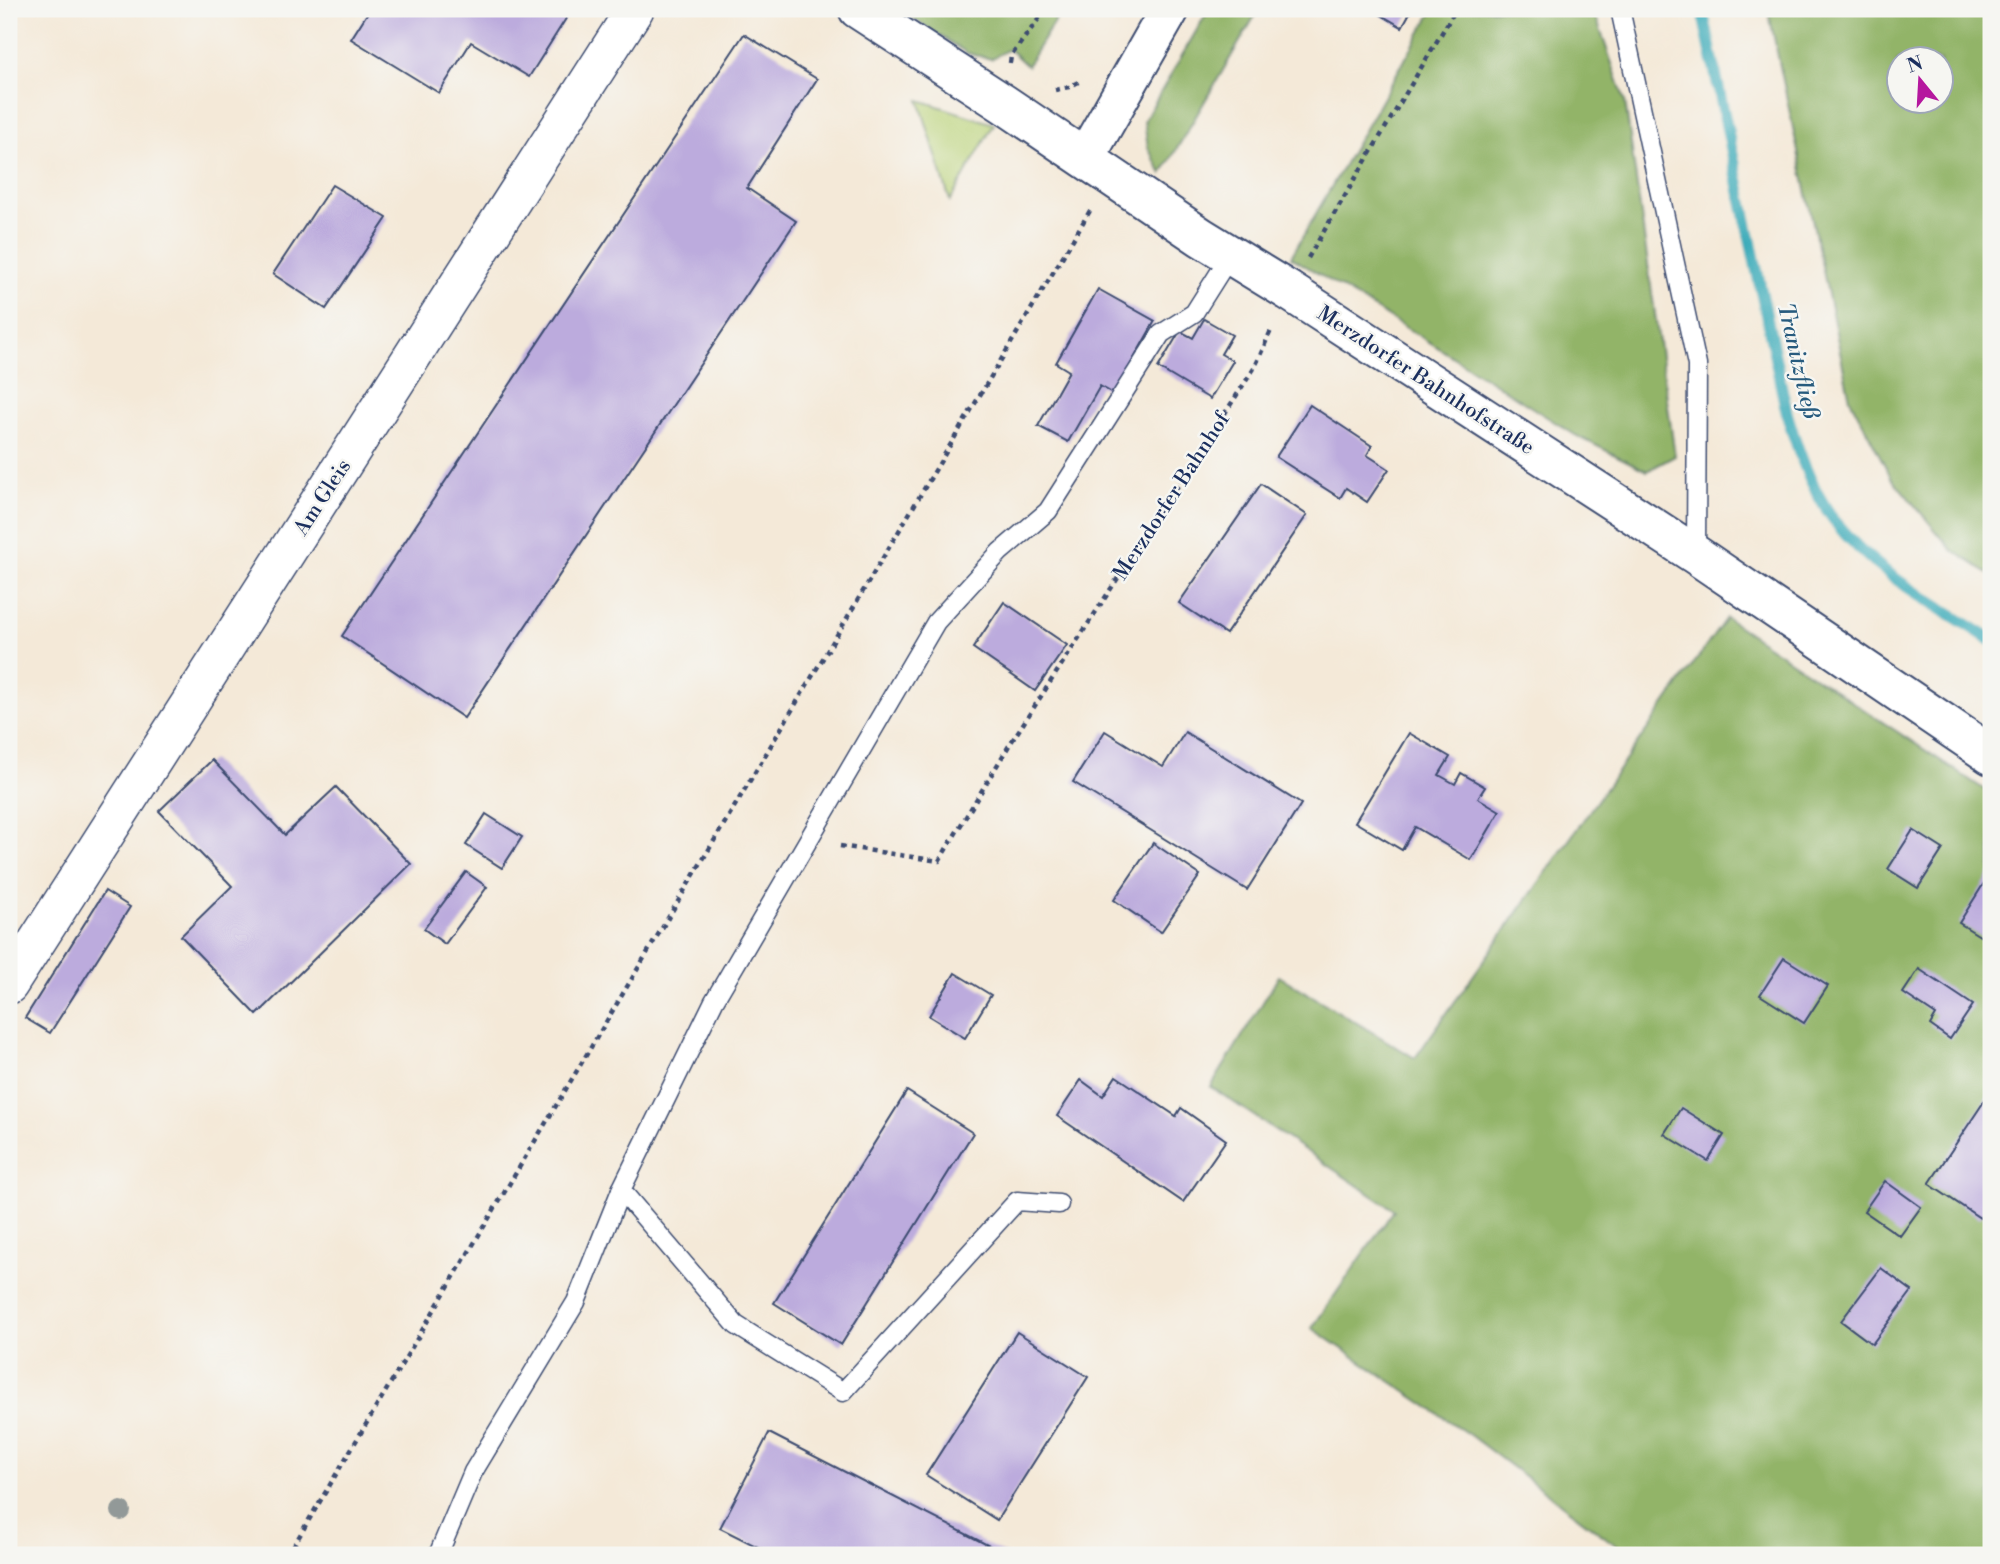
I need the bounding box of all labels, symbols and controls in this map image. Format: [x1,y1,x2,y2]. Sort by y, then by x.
north arrow [1884,46,1954,116]
text: N [1904,51,1926,79]
water label: Tranitzfließ [1771,300,1825,422]
street label: Merzdorfer Bahnhofstraße [1312,301,1539,461]
street label: Merzdorfer Bahnhof [1108,407,1237,585]
street label: Am Gleis [288,455,357,541]

